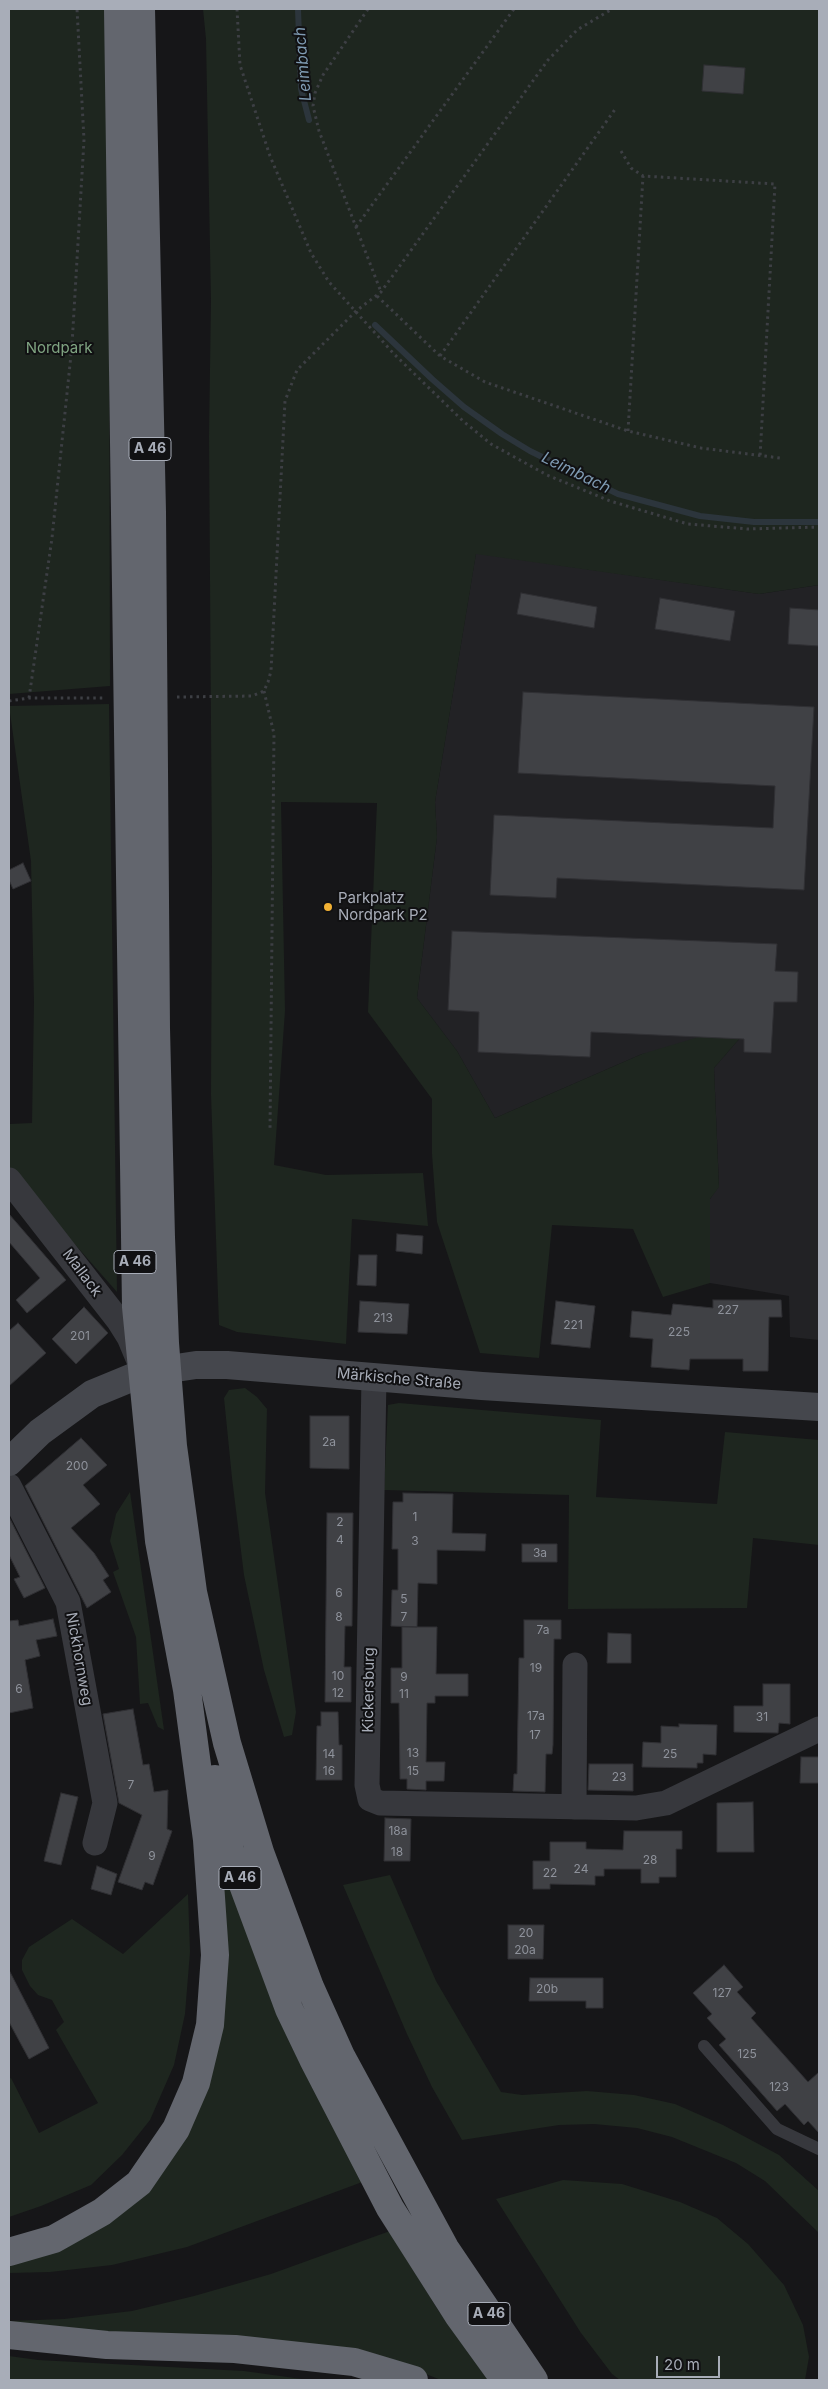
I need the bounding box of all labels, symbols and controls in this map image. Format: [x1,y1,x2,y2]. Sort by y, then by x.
water label: Leimbach [290,26,316,102]
park label: Nordpark [26,339,92,357]
road number: A 46 [129,438,171,460]
water label: Leimbach [538,448,614,498]
place label: Parkplatz Nordpark P2 [338,889,428,924]
marker: Parkplatz Nordpark P2 [322,901,334,913]
street label: Mallack [58,1246,106,1300]
road number: A 46 [114,1250,156,1274]
house number: 227 [717,1303,739,1317]
house number: 213 [373,1311,393,1325]
house number: 221 [563,1318,583,1332]
house number: 225 [668,1325,690,1339]
house number: 201 [70,1329,90,1343]
street label: Märkische Straße [336,1365,462,1393]
house number: 2a [322,1435,336,1449]
house number: 200 [66,1459,88,1473]
house number: 1 [413,1510,417,1524]
house number: 2 [336,1515,344,1529]
house number: 4 [336,1533,344,1547]
house number: 3 [411,1534,419,1548]
house number: 3a [533,1546,547,1560]
house number: 6 [335,1586,343,1600]
house number: 5 [400,1592,408,1606]
house number: 8 [335,1610,343,1624]
house number: 7 [401,1610,407,1624]
street label: Nickhornweg [62,1611,96,1707]
house number: 7a [537,1623,549,1637]
street label: Kickersburg [359,1647,379,1733]
house number: 19 [530,1661,542,1675]
house number: 10 [332,1669,344,1683]
house number: 9 [400,1670,408,1684]
house number: 6 [15,1682,23,1696]
house number: 12 [332,1686,344,1700]
house number: 11 [399,1687,409,1701]
house number: 17a [527,1709,545,1723]
house number: 31 [756,1710,768,1724]
house number: 17 [529,1728,541,1742]
house number: 13 [407,1746,419,1760]
house number: 14 [323,1747,335,1761]
house number: 25 [663,1747,677,1761]
house number: 16 [323,1764,335,1778]
house number: 15 [407,1764,419,1778]
house number: 23 [612,1770,626,1784]
house number: 7 [128,1778,134,1792]
house number: 18a [388,1824,408,1838]
house number: 18 [391,1845,403,1859]
house number: 9 [148,1849,156,1863]
house number: 28 [643,1853,657,1867]
house number: 24 [574,1862,588,1876]
road number: A 46 [219,1866,261,1890]
house number: 22 [543,1866,557,1880]
house number: 20 [519,1926,533,1940]
house number: 20a [514,1943,536,1957]
house number: 20b [536,1982,558,1996]
house number: 127 [713,1986,731,2000]
house number: 125 [737,2047,757,2061]
house number: 123 [769,2080,789,2094]
road number: A 46 [468,2302,510,2326]
scale bar [658,2346,722,2378]
text: 20 m [664,2355,700,2374]

